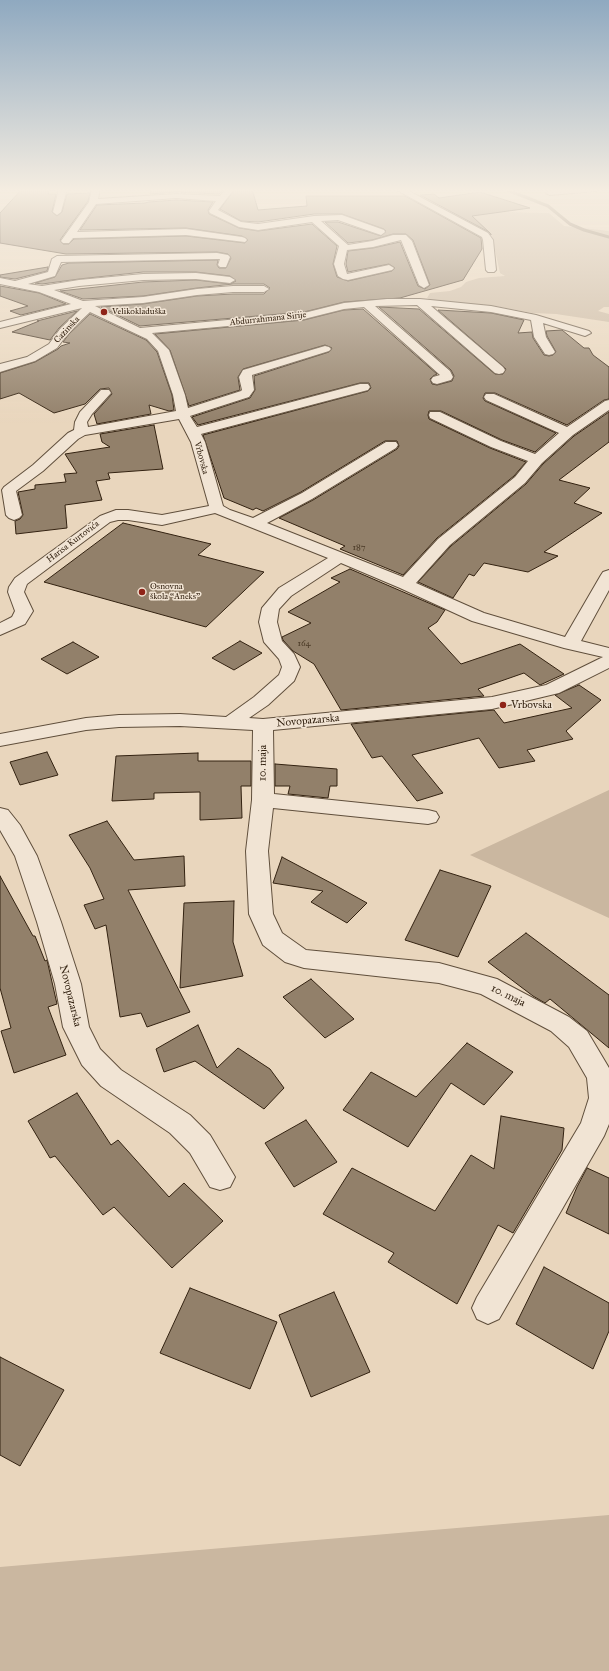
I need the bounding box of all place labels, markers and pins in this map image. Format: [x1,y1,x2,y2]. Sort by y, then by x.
marker: Velikokladuška [99,307,109,317]
place label: Velikokladuška [112,307,166,317]
place label: Osnovna škola “Aneks” [150,582,200,603]
marker: Osnovna škola “Aneks” [137,587,147,597]
place label: Vrbovska [511,698,552,712]
marker: Vrbovska [498,700,508,710]

